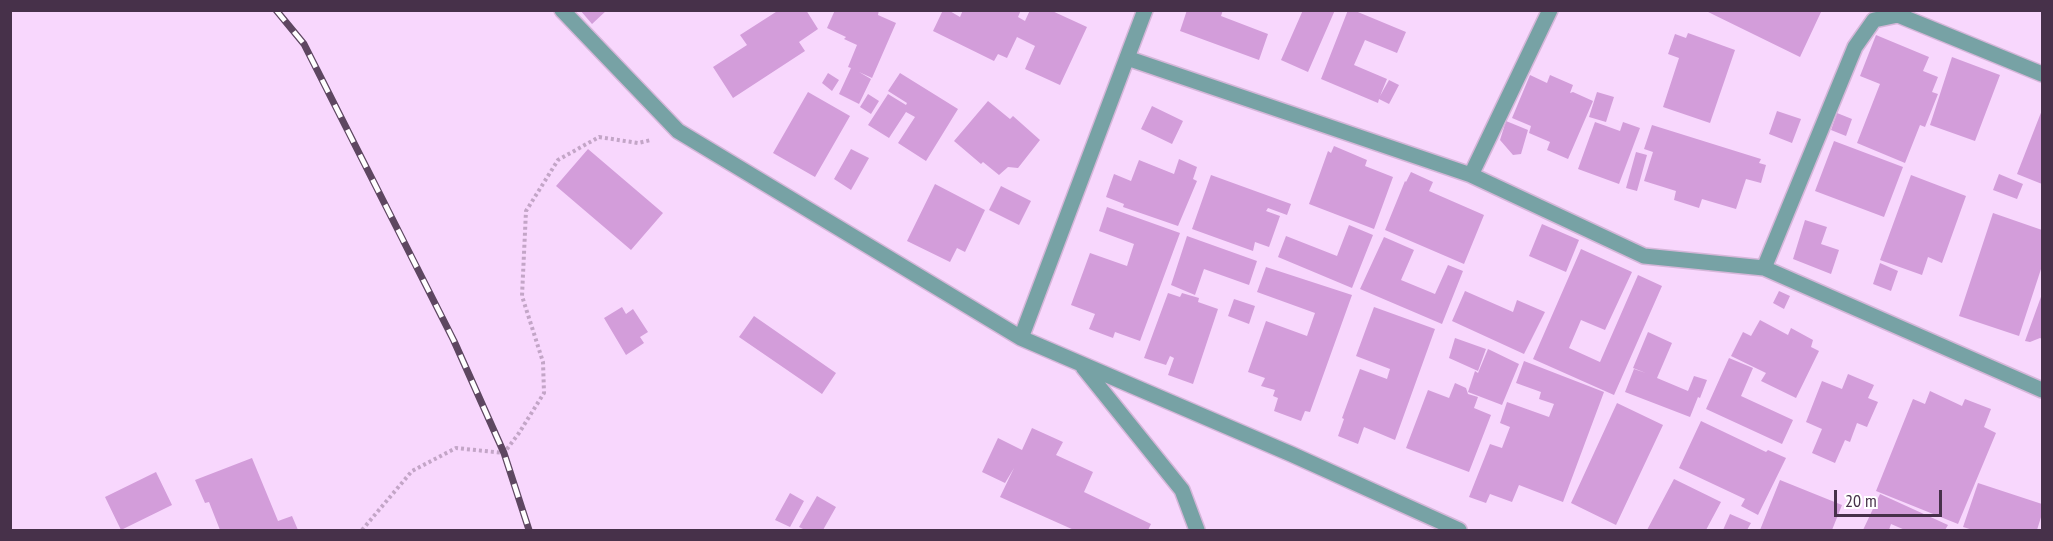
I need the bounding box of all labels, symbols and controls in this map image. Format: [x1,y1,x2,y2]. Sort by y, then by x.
scale bar [1837,478,1945,516]
text: 20 m [1845,489,1877,512]

